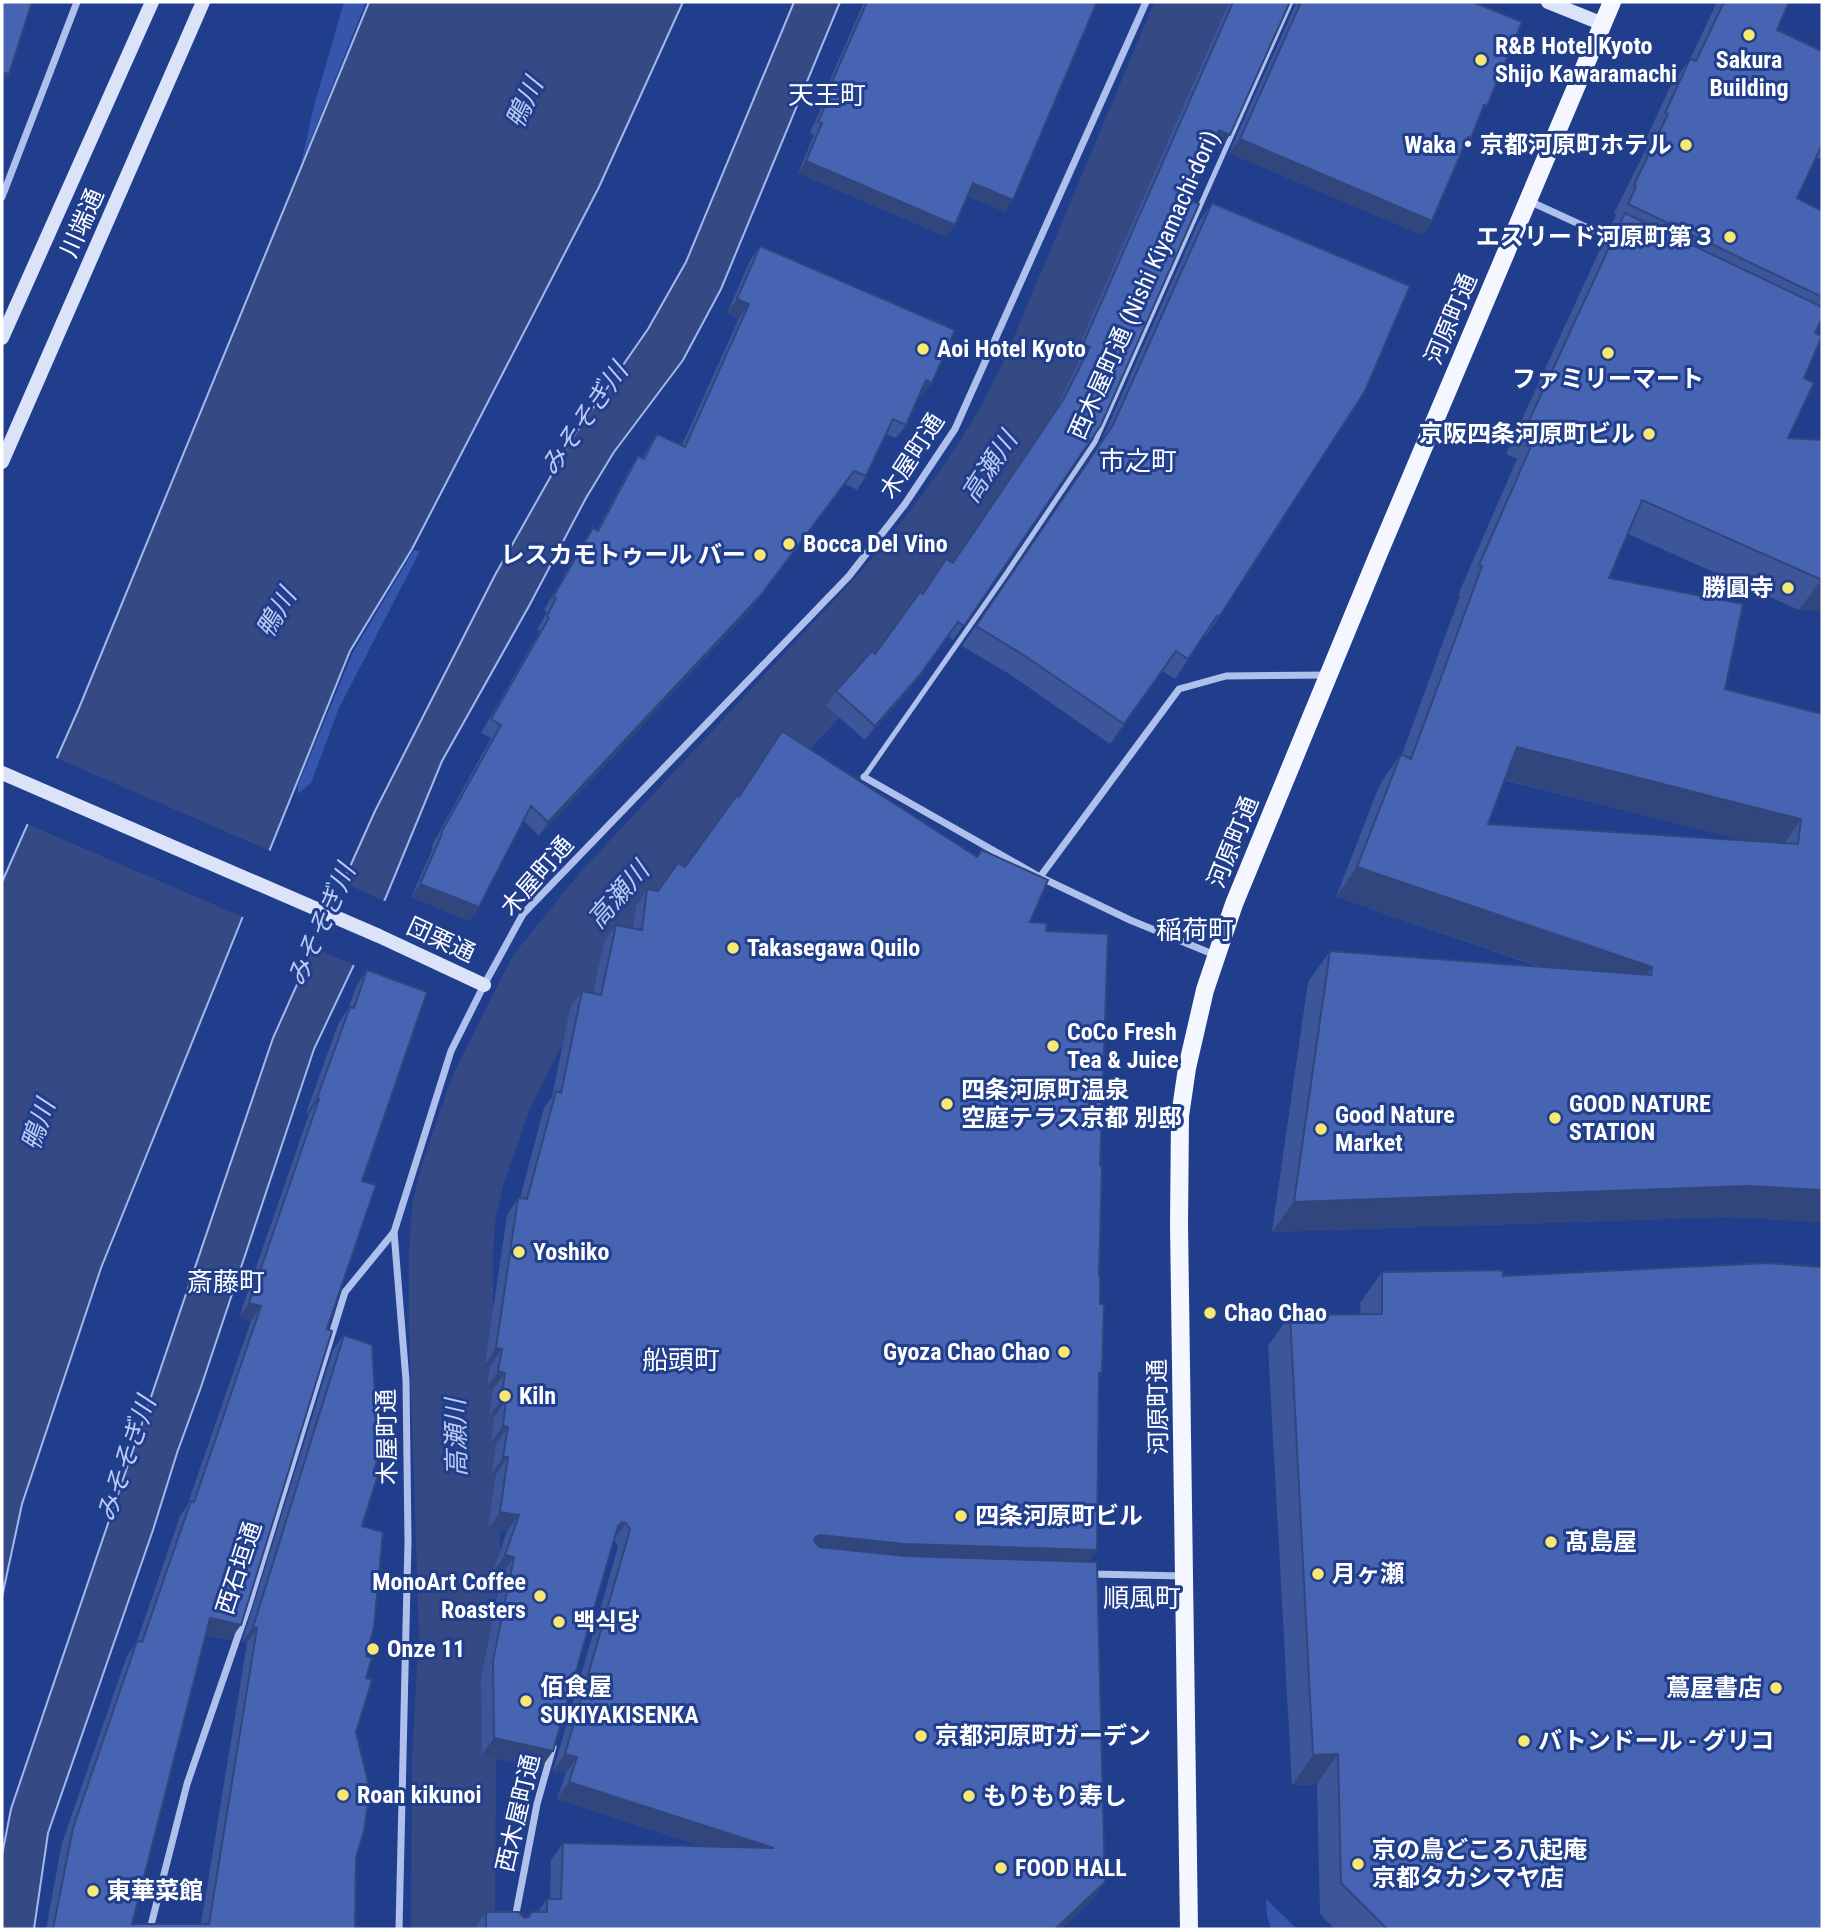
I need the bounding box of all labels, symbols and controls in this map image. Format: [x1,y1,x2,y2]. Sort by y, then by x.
marker: Sakura Building [1741,27,1757,43]
place label: R&B Hotel Kyoto Shijo Kawaramachi [1495,32,1677,88]
place label: Sakura Building [1709,46,1789,102]
marker: R&B Hotel Kyoto Shijo Kawaramachi [1473,52,1489,68]
water label: 鴨川 [499,70,550,133]
district label: 天王町 [788,80,866,110]
street label: 西木屋町通 (Nishi Kiyamachi-dori) [1063,126,1225,444]
place label: Waka・京都河原町ホテル [1404,131,1672,159]
marker: Waka・京都河原町ホテル [1678,137,1694,153]
street label: 川端通 [55,184,109,262]
place label: エスリード河原町第３ [1476,223,1716,251]
marker: エスリード河原町第３ [1722,229,1738,245]
street label: 河原町通 [1419,269,1483,369]
place label: Aoi Hotel Kyoto [937,335,1086,363]
marker: Aoi Hotel Kyoto [915,341,931,357]
marker: ファミリーマート [1600,345,1616,361]
water label: みそそぎ川 [534,355,635,481]
place label: ファミリーマート [1512,365,1704,393]
street label: 木屋町通 [874,408,950,504]
place label: 京阪四条河原町ビル [1419,420,1635,448]
water label: 高瀬川 [955,424,1024,508]
marker: 京阪四条河原町ビル [1641,426,1657,442]
district label: 市之町 [1099,446,1177,476]
place label: Bocca Del Vino [803,530,948,558]
marker: Bocca Del Vino [781,536,797,552]
place label: レスカモトゥール バー [500,541,746,569]
marker: レスカモトゥール バー [752,547,768,563]
place label: 勝圓寺 [1702,574,1774,602]
water label: 鴨川 [250,580,303,643]
marker: 勝圓寺 [1780,580,1796,596]
street label: 河原町通 [1202,792,1264,892]
street label: 木屋町通 [495,831,579,921]
water label: 高瀬川 [581,853,657,934]
water label: みそそぎ川 [281,857,362,990]
street label: 団栗通 [402,912,480,968]
district label: 稲荷町 [1156,915,1234,945]
place label: Takasegawa Quilo [747,934,920,962]
marker: Takasegawa Quilo [725,940,741,956]
place label: CoCo Fresh Tea & Juice [1067,1018,1179,1074]
marker: CoCo Fresh Tea & Juice [1045,1038,1061,1054]
place label: 四条河原町温泉 空庭テラス京都 別邸 [961,1076,1182,1132]
place label: GOOD NATURE STATION [1569,1090,1711,1146]
water label: 鴨川 [15,1093,62,1154]
marker: 四条河原町温泉 空庭テラス京都 別邸 [939,1096,955,1112]
place label: Good Nature Market [1335,1101,1455,1157]
marker: GOOD NATURE STATION [1547,1110,1563,1126]
marker: Good Nature Market [1313,1121,1329,1137]
place label: Yoshiko [533,1238,609,1266]
marker: Yoshiko [511,1244,527,1260]
district label: 斎藤町 [187,1267,265,1297]
place label: Chao Chao [1224,1299,1327,1327]
marker: Chao Chao [1202,1305,1218,1321]
place label: Gyoza Chao Chao [883,1338,1050,1366]
marker: Gyoza Chao Chao [1056,1344,1072,1360]
district label: 船頭町 [642,1345,720,1375]
street label: 河原町通 [1143,1359,1173,1455]
place label: Kiln [519,1382,556,1410]
marker: Kiln [497,1388,513,1404]
street label: 木屋町通 [372,1389,402,1485]
water label: みそそぎ川 [91,1390,162,1525]
water label: 高瀬川 [440,1396,472,1477]
place label: 四条河原町ビル [975,1502,1143,1530]
marker: 四条河原町ビル [953,1508,969,1524]
street label: 西石垣通 [211,1518,267,1618]
place label: 髙島屋 [1565,1528,1637,1556]
marker: 髙島屋 [1543,1534,1559,1550]
place label: 月ヶ瀬 [1332,1560,1404,1588]
marker: 月ヶ瀬 [1310,1566,1326,1582]
place label: MonoArt Coffee Roasters [372,1568,526,1624]
district label: 順風町 [1103,1583,1181,1613]
marker: MonoArt Coffee Roasters [532,1588,548,1604]
place label: 백식당 [573,1608,639,1636]
marker: 백식당 [551,1614,567,1630]
place label: Onze 11 [387,1635,465,1663]
marker: Onze 11 [365,1641,381,1657]
place label: 佰食屋 SUKIYAKISENKA [540,1673,699,1729]
place label: 蔦屋書店 [1666,1674,1762,1702]
marker: 蔦屋書店 [1768,1680,1784,1696]
marker: 佰食屋 SUKIYAKISENKA [518,1693,534,1709]
place label: 京都河原町ガーデン [935,1722,1151,1750]
place label: バトンドール - グリコ [1538,1727,1774,1755]
marker: 京都河原町ガーデン [913,1728,929,1744]
marker: バトンドール - グリコ [1516,1733,1532,1749]
street label: 西木屋町通 [491,1751,545,1875]
place label: Roan kikunoi [357,1781,481,1809]
place label: もりもり寿し [983,1782,1127,1810]
marker: Roan kikunoi [335,1787,351,1803]
marker: もりもり寿し [961,1788,977,1804]
place label: 京の鳥どころ八起庵 京都タカシマヤ店 [1372,1836,1587,1892]
place label: FOOD HALL [1015,1854,1127,1882]
marker: 京の鳥どころ八起庵 京都タカシマヤ店 [1350,1856,1366,1872]
marker: FOOD HALL [993,1860,1009,1876]
place label: 東華菜館 [107,1877,203,1905]
marker: 東華菜館 [85,1883,101,1899]

